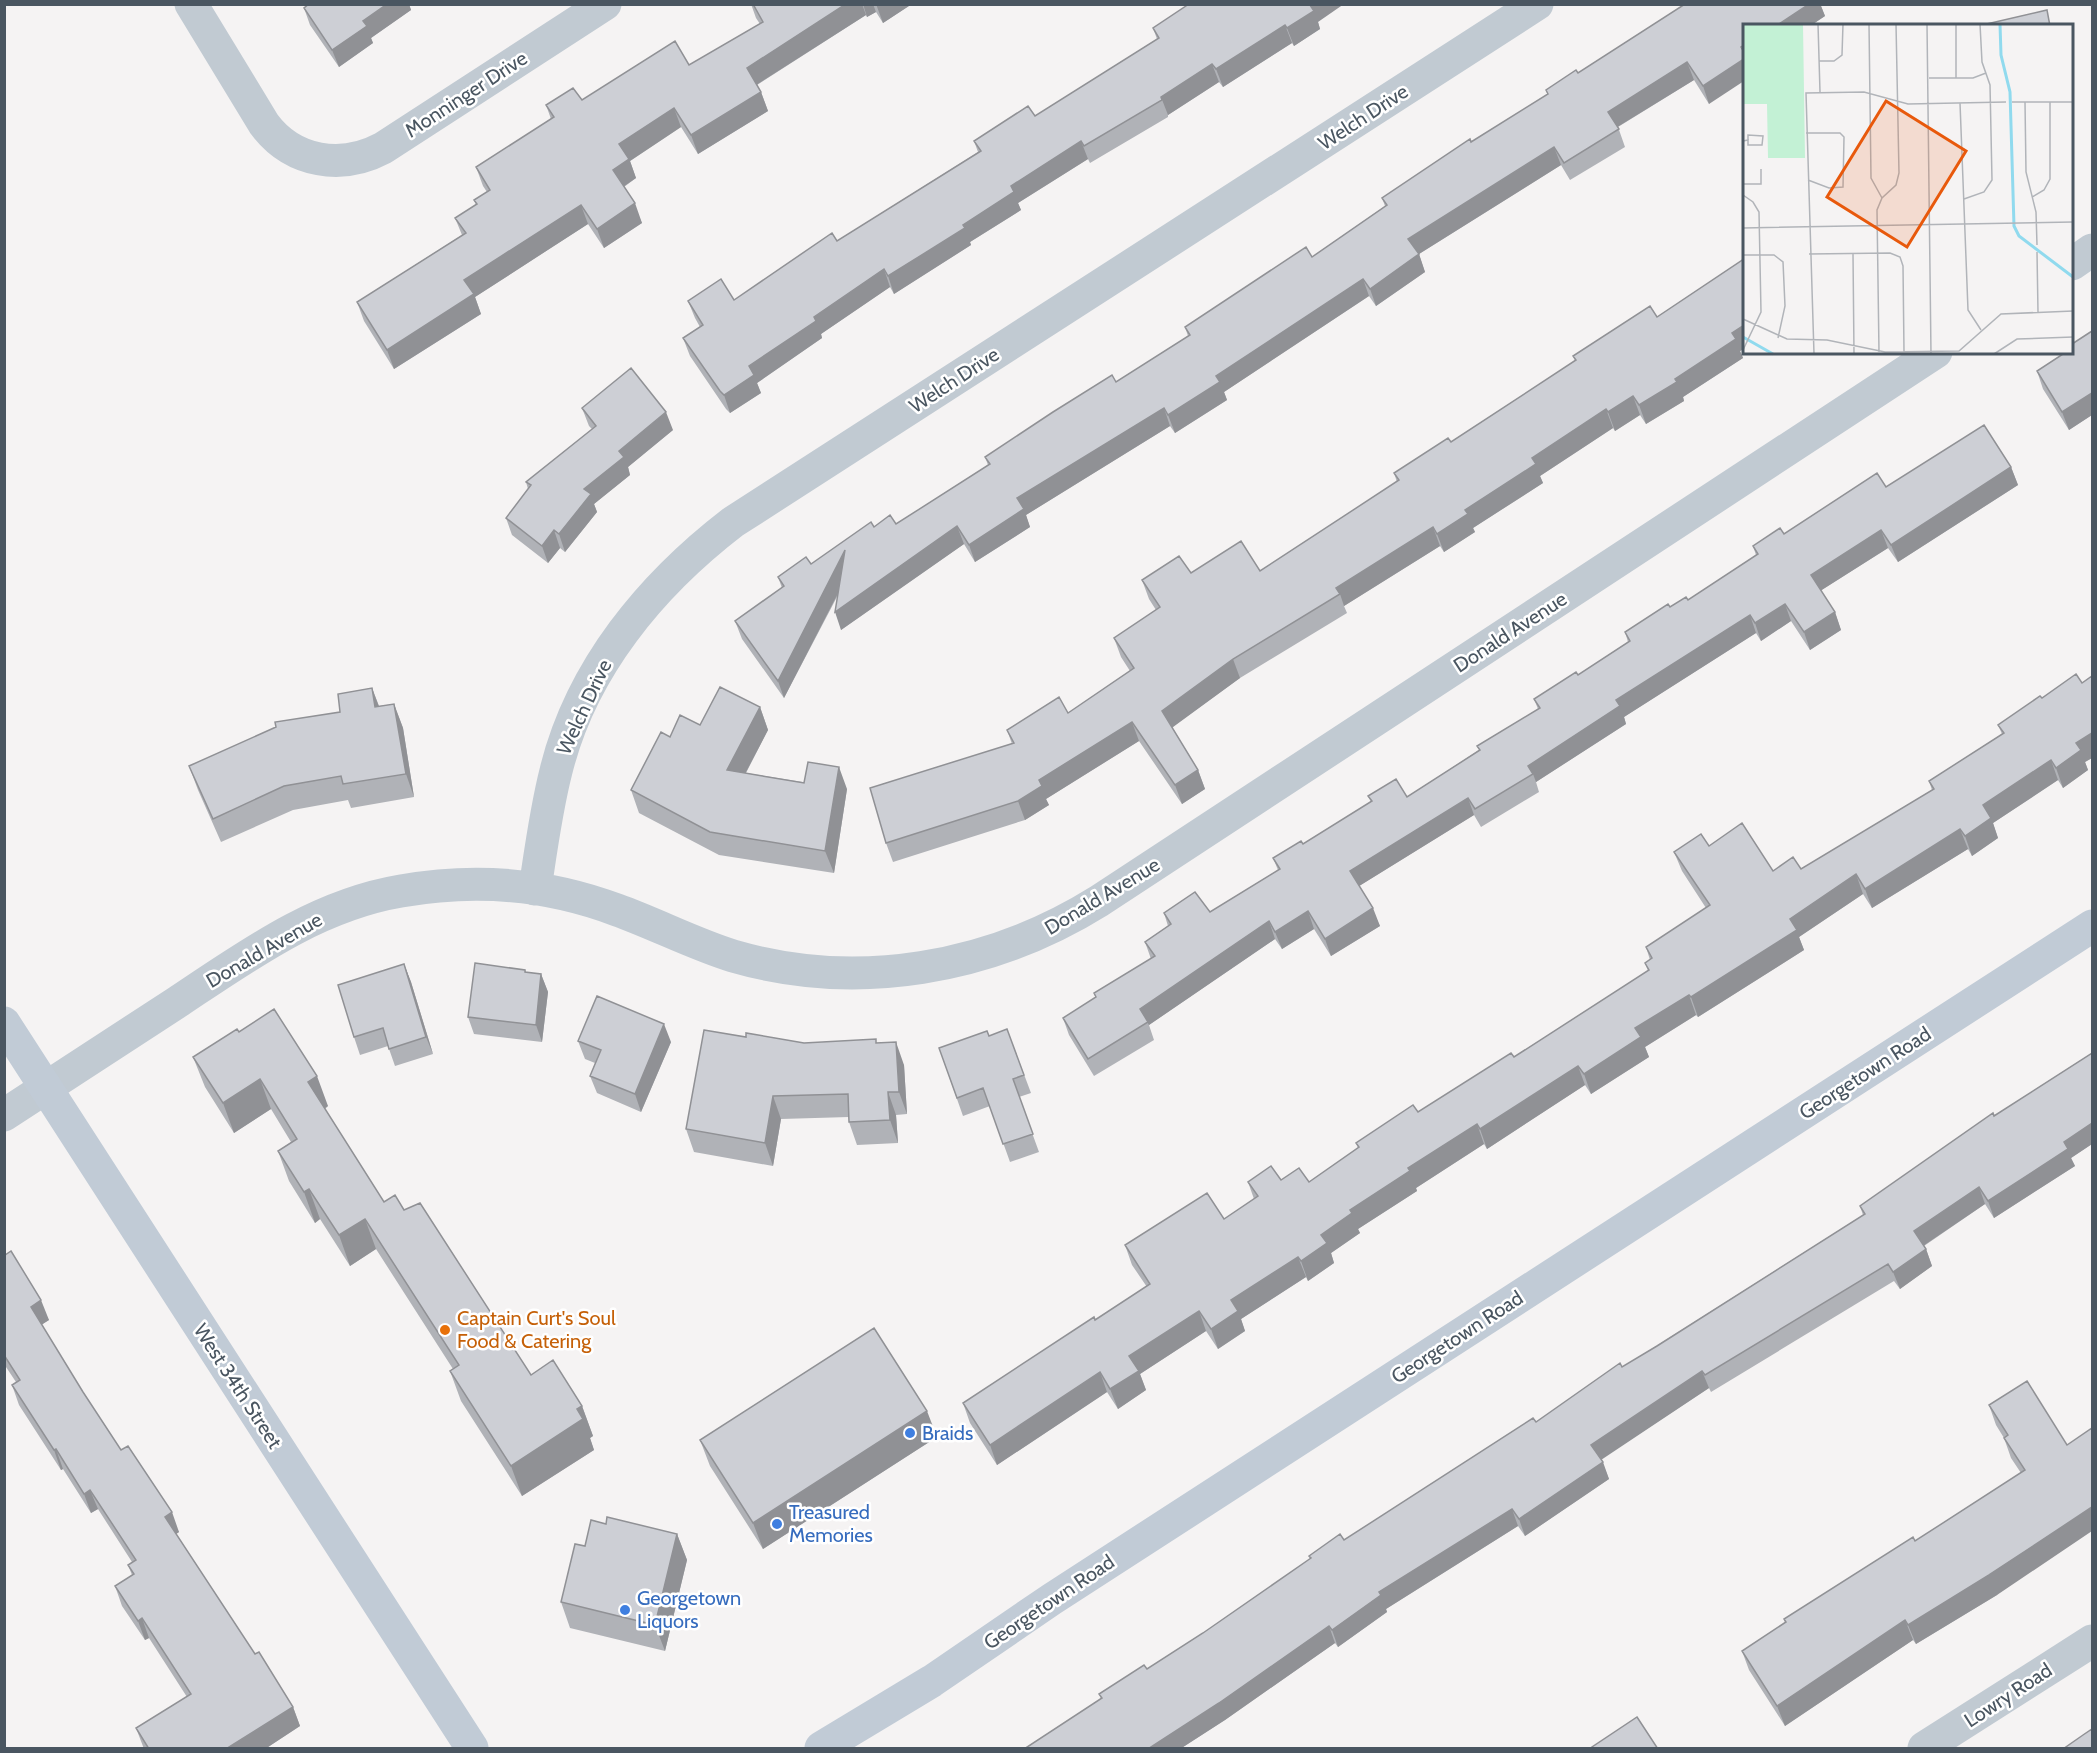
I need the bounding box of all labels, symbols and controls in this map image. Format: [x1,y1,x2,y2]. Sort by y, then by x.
inset map [1743,24,2073,354]
street label: Monninger Drive [400,46,532,142]
street label: Welch Drive [1314,79,1412,155]
street label: Welch Drive [905,342,1003,418]
street label: Donald Avenue [1449,587,1571,677]
street label: Welch Drive [552,656,616,758]
street label: Donald Avenue [1040,852,1164,940]
street label: Donald Avenue [202,907,326,993]
street label: Georgetown Road [1795,1022,1935,1124]
street label: Georgetown Road [1387,1286,1527,1388]
place label: Captain Curt's Soul Food & Catering [457,1306,616,1353]
street label: West 34th Street [189,1319,287,1453]
marker: Captain Curt's Soul Food & Catering [438,1323,452,1337]
place label: Braids [922,1421,973,1445]
marker: Braids [903,1426,917,1440]
place label: Treasured Memories [789,1500,873,1547]
marker: Treasured Memories [770,1517,784,1531]
street label: Georgetown Road [979,1550,1119,1654]
place label: Georgetown Liquors [637,1586,741,1633]
marker: Georgetown Liquors [618,1603,632,1617]
street label: Lowry Road [1960,1658,2056,1732]

